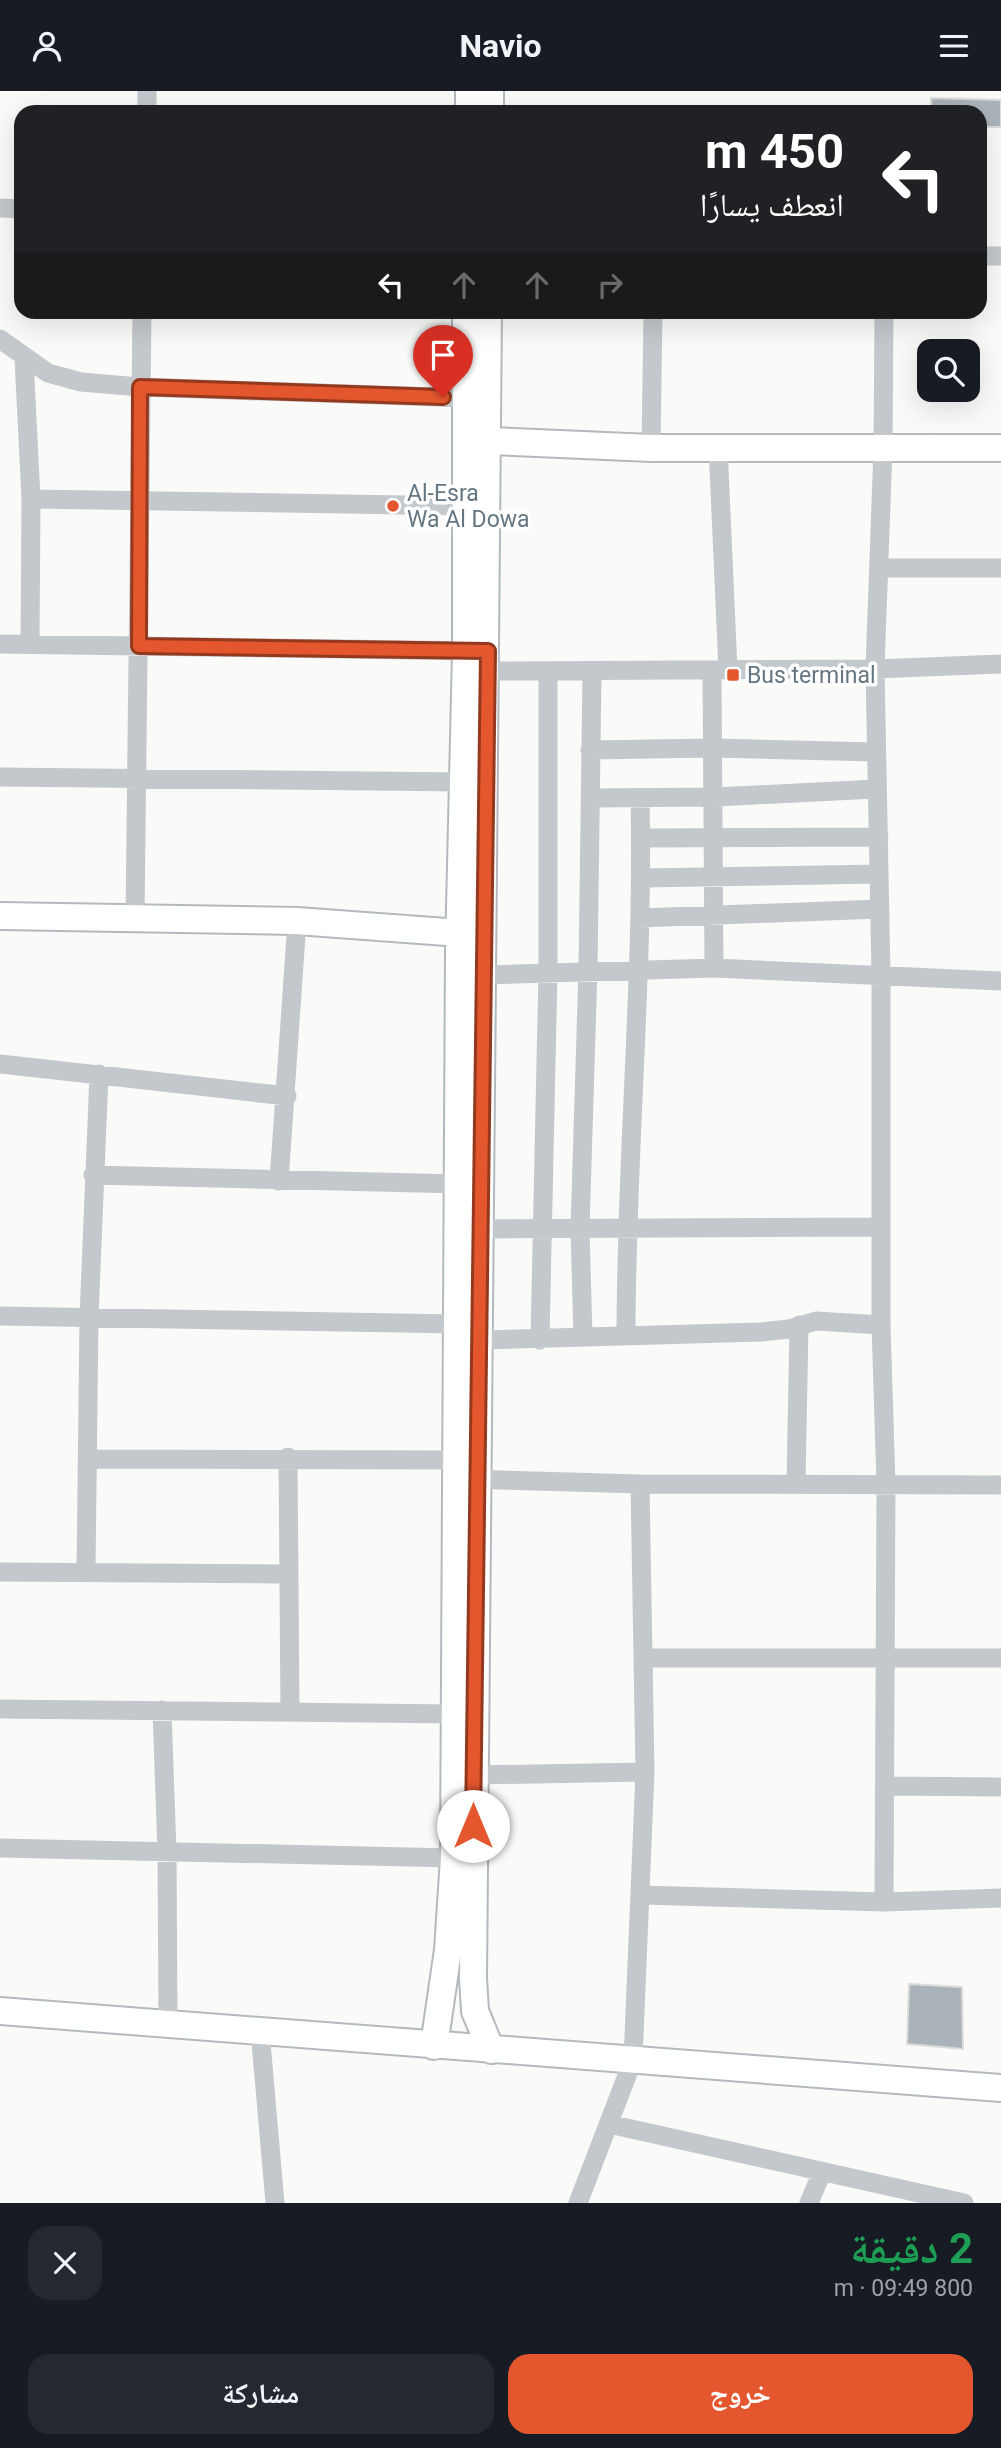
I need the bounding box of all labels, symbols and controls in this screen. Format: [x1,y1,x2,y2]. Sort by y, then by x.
icon: person [28,27,66,65]
text: Navio [459,27,542,65]
icon: menu [935,27,973,65]
text: 450 m [705,123,844,180]
icon: left [868,133,959,224]
text: انعطف يسارًا [700,186,844,224]
icon: left [372,266,410,304]
icon: ahead [445,266,483,304]
icon: ahead [518,266,556,304]
icon: right [591,266,629,304]
pin [413,325,473,397]
icon: arrive [424,336,462,374]
map controls [917,339,980,402]
button: search [917,339,980,402]
place label: Al-Esra Wa Al Dowa [407,480,530,533]
marker: Al-Esra Wa Al Dowa [385,498,401,514]
place label: Bus terminal [747,662,876,689]
marker: Bus terminal [725,667,741,683]
position arrow [436,1789,510,1863]
text: 2 دقيقة [850,2224,973,2273]
button: close [28,2226,102,2300]
text: 800 m · 09:49 [834,2275,973,2302]
button: مشاركة [28,2354,494,2434]
button: خروج [508,2354,973,2434]

